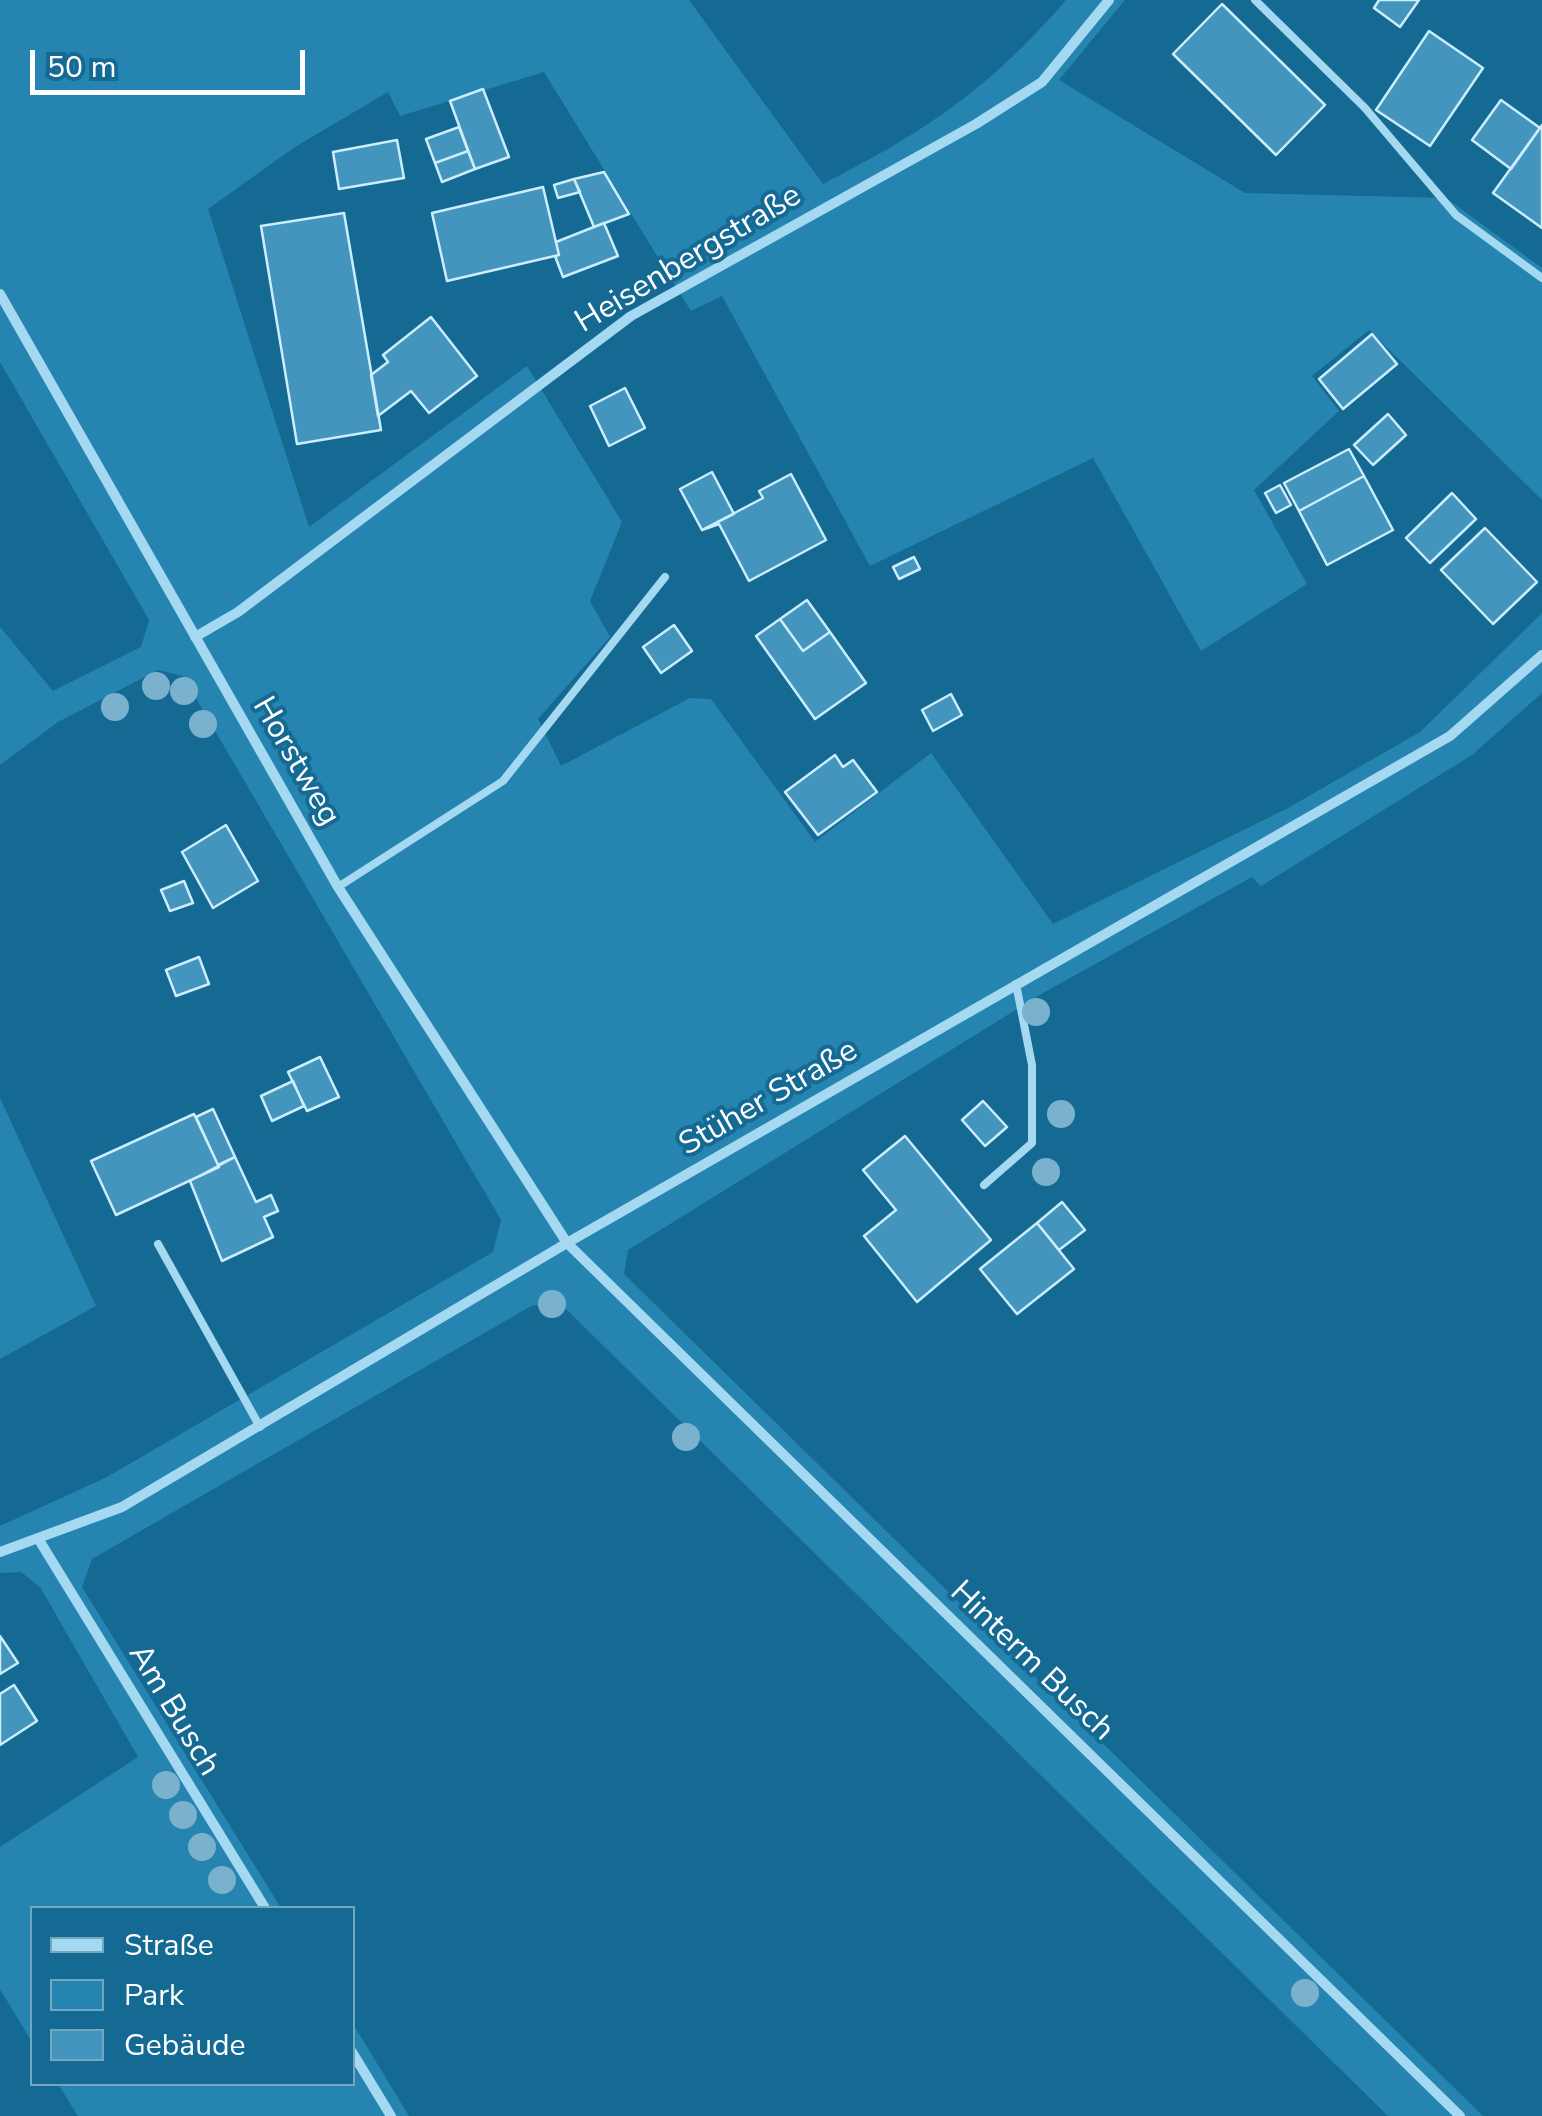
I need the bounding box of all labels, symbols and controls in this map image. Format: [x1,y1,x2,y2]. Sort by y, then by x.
scale bar [35,30,310,92]
text: 50 m [47,47,116,88]
street label: Heisenbergstraße [569,177,809,343]
street label: Horstweg [243,691,347,833]
street label: Stüher Straße [673,1033,865,1165]
street label: Hinterm Busch [941,1574,1121,1750]
street label: Am Busch [119,1638,227,1784]
legend [30,1906,355,2086]
text: Straße [124,1925,214,1966]
text: Park [124,1975,184,2016]
text: Gebäude [124,2025,245,2066]

